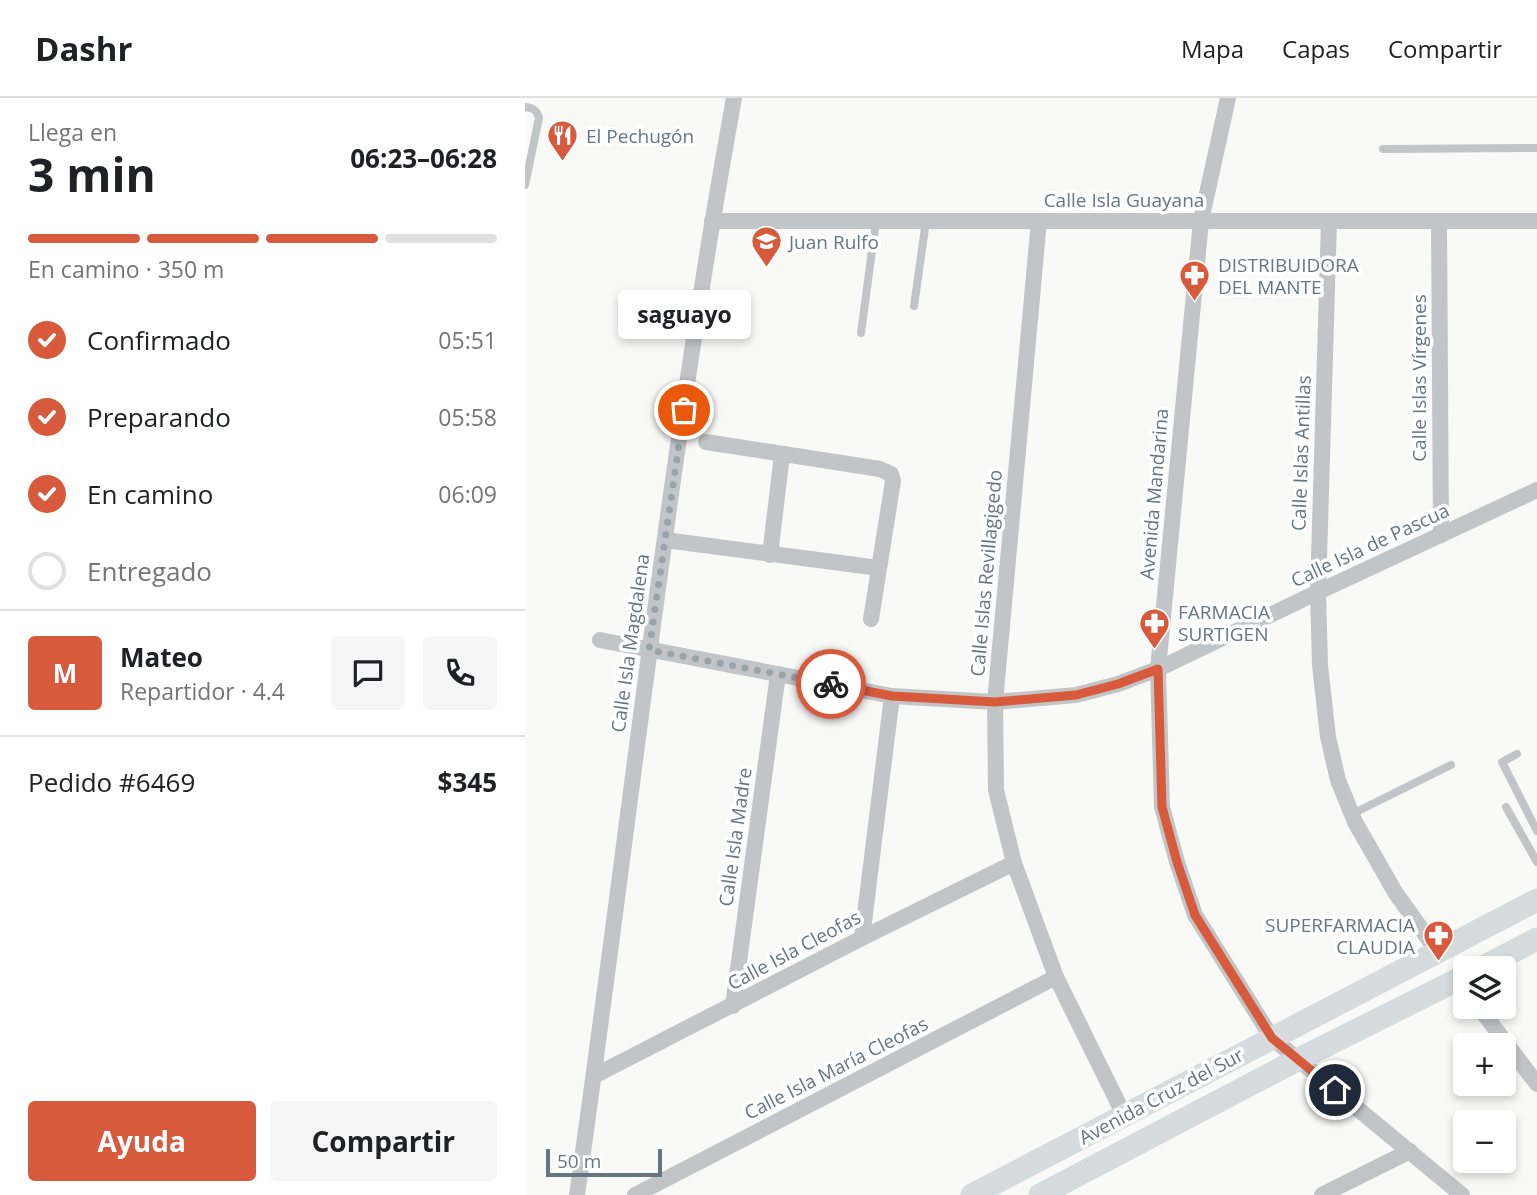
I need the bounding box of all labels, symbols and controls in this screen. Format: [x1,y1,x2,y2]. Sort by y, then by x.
text: Dashr [35,26,132,71]
text: Mapa [1181,32,1244,65]
text: Capas [1282,32,1350,65]
text: Compartir [1388,32,1502,65]
text: Llega en [28,116,117,148]
restaurant icon: El Pechugón [546,119,580,163]
place label: El Pechugón [586,123,694,149]
text: 06:23–06:28 [350,140,497,176]
text: 3 min [28,143,156,205]
street label: Calle Isla Guayana [1044,187,1204,213]
school or university icon: Juan Rulfo [749,225,783,269]
place label: Juan Rulfo [787,229,879,255]
place label: DISTRIBUIDORA DEL MANTE [1218,252,1359,300]
text: En camino · 350 m [28,253,224,285]
pharmacy icon: DISTRIBUIDORA DEL MANTE [1178,259,1212,303]
callout: saguayo [617,291,751,340]
street label: Calle Islas Vírgenes [1406,294,1432,462]
text: saguayo [637,298,732,330]
icon: check [28,321,66,359]
text: Confirmado [87,322,231,358]
text: 05:51 [438,324,497,356]
street label: Calle Islas Antillas [1285,375,1317,531]
pin [654,380,714,440]
icon: bag [665,391,703,429]
icon: check [28,398,66,436]
text: Preparando [87,399,231,435]
text: 05:58 [438,401,497,433]
street label: Avenida Mandarina [1134,407,1174,581]
street label: Calle Islas Revillagigedo [964,469,1008,677]
icon: check [28,475,66,513]
text: En camino [87,476,213,512]
text: 06:09 [438,478,497,510]
street label: Calle Isla de Pascua [1287,497,1453,593]
street label: Calle Isla Magdalena [605,552,655,734]
text: Entregado [87,553,212,589]
place label: FARMACIA SURTIGEN [1178,599,1270,647]
pharmacy icon: FARMACIA SURTIGEN [1138,606,1172,650]
button: chat [331,636,405,710]
button: phone [423,636,497,710]
text: Mateo [120,639,203,675]
courier [796,649,866,719]
text: M [53,655,77,691]
icon: bike [812,665,850,703]
text: Repartidor · 4.4 [120,675,285,707]
text: Pedido #6469 [28,764,195,800]
text: $345 [438,764,497,800]
street label: Calle Isla Madre [712,766,758,908]
street label: Calle Isla Cleofas [723,904,865,996]
place label: SUPERFARMACIA CLAUDIA [1265,912,1415,960]
pharmacy icon: SUPERFARMACIA CLAUDIA [1421,919,1455,963]
map controls [1453,956,1516,1173]
button: layers [1453,956,1516,1019]
street label: Calle Isla María Cleofas [740,1010,932,1126]
button: + [1453,1033,1516,1096]
street label: Avenida Cruz del Sur [1074,1041,1248,1150]
pin [1305,1060,1365,1120]
icon: home [1316,1071,1354,1109]
button: Ayuda [28,1101,256,1181]
button: Compartir [270,1101,497,1181]
button: − [1453,1110,1516,1173]
scale bar [546,1146,661,1178]
text: 50 m [557,1148,601,1174]

